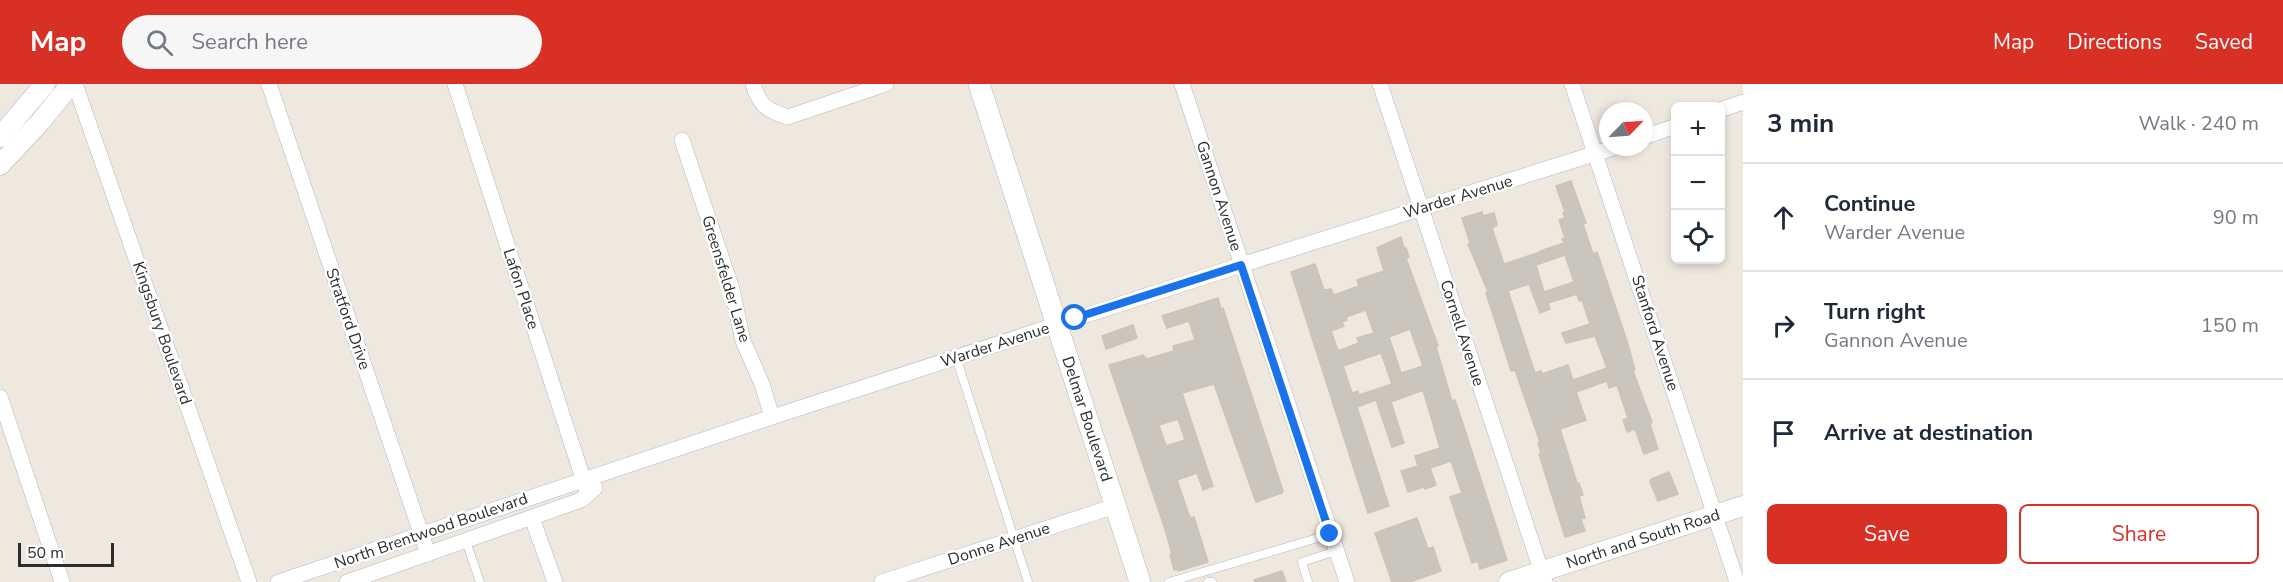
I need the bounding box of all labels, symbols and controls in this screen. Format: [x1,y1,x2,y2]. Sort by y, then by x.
search box [122,15,542,69]
text: Map [30,23,86,61]
icon: search [143,26,176,59]
text: Search here [191,27,308,57]
text: Map [1993,28,2034,56]
text: Directions [2067,28,2162,56]
text: Saved [2195,28,2253,56]
north arrow [1599,102,1653,156]
map controls [1671,102,1725,264]
button: + [1671,102,1725,156]
text: 3 min [1767,106,1834,141]
text: Walk · 240 m [2139,110,2259,137]
street label: Gannon Avenue [1191,138,1247,254]
button: − [1671,156,1725,210]
street label: Warder Avenue [1401,170,1515,224]
text: Continue [1824,189,1915,219]
icon: ahead [1767,201,1800,234]
text: 90 m [2213,204,2259,231]
button: locate [1671,210,1725,264]
street label: Greensfelder Lane [696,213,756,345]
text: Warder Avenue [1824,219,1965,246]
street label: Lafon Place [498,246,544,332]
street label: Kingsbury Boulevard [127,259,197,407]
street label: Stratford Drive [320,265,376,373]
street label: Stanford Avenue [1626,272,1684,394]
street label: Cornell Avenue [1434,277,1490,389]
text: Turn right [1824,297,1925,327]
route start [1061,304,1087,330]
icon: right [1767,309,1800,342]
text: 150 m [2201,312,2259,339]
street label: Warder Avenue [938,317,1052,373]
text: Gannon Avenue [1824,327,1968,354]
street label: Delmar Boulevard [1056,354,1118,484]
icon: arrive [1767,417,1800,450]
text: Arrive at destination [1824,418,2033,448]
street label: North Brentwood Boulevard [331,488,531,574]
street label: North and South Road [1563,504,1723,574]
button: Save [1767,504,2007,564]
button: Share [2019,504,2259,564]
street label: Donne Avenue [945,517,1053,571]
route end [1316,520,1342,546]
scale bar [18,540,114,568]
text: 50 m [27,542,64,564]

